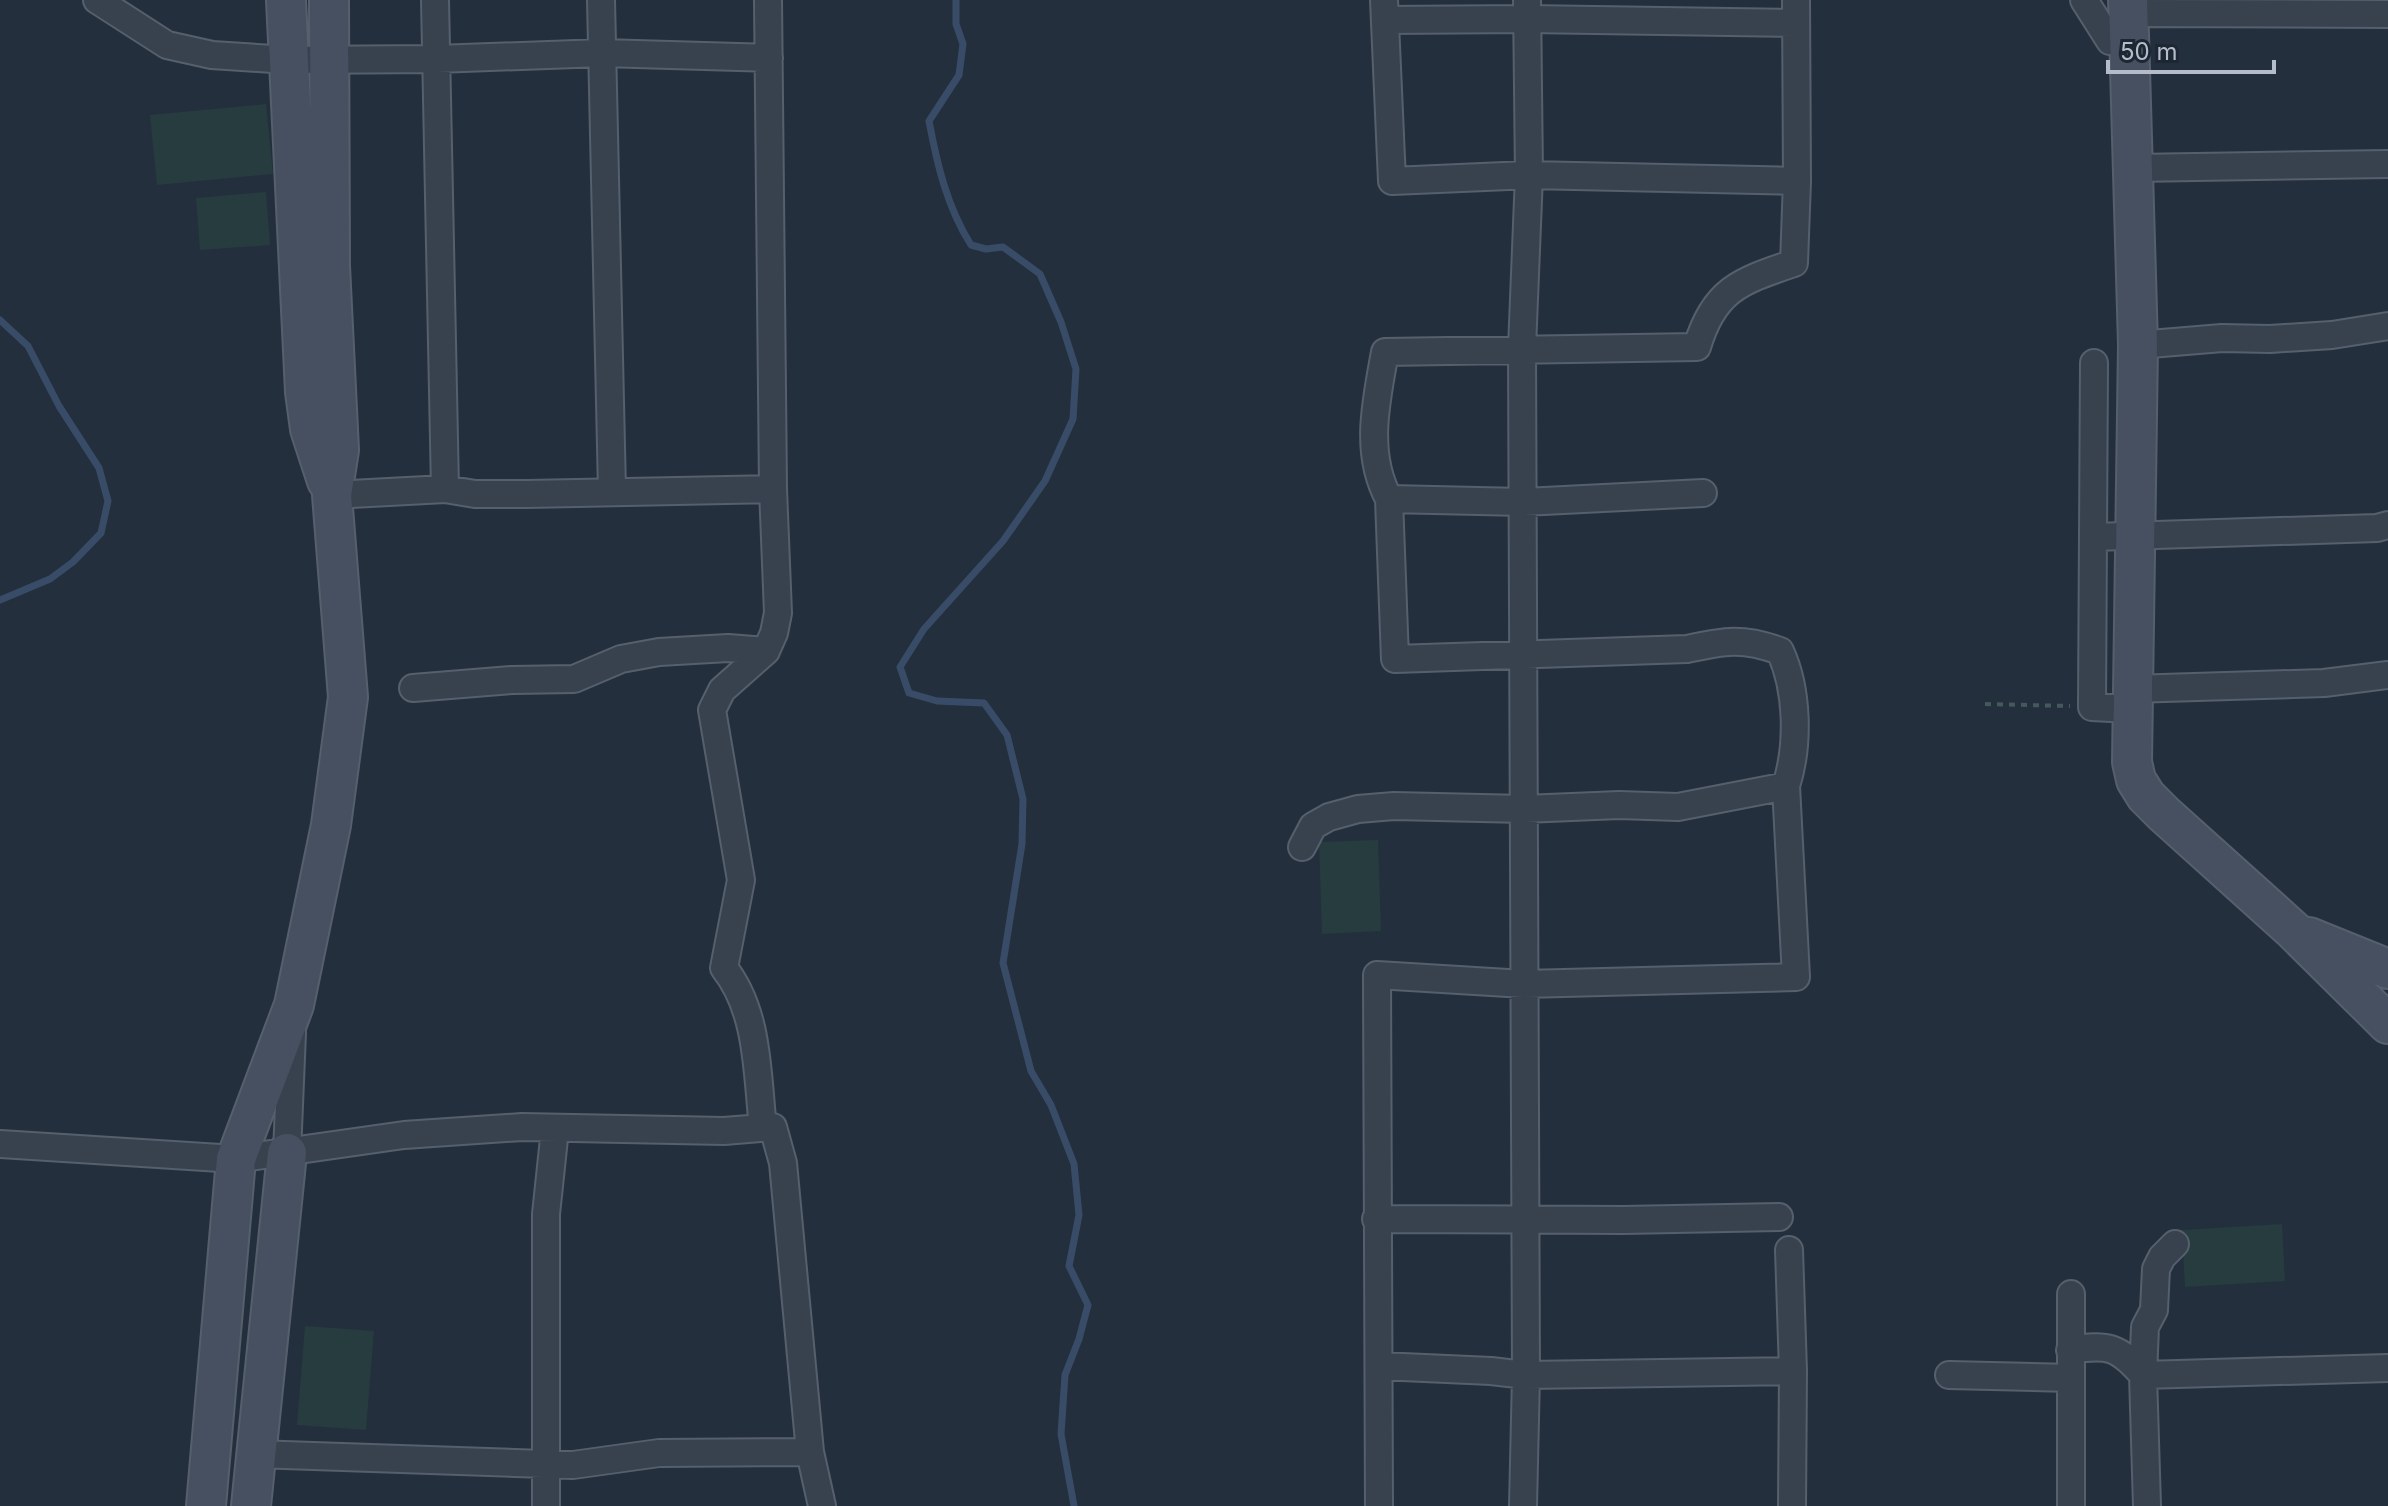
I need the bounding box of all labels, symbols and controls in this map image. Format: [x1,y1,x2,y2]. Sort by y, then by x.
scale bar [2108,24,2274,74]
text: 50 m [2120,37,2178,66]

